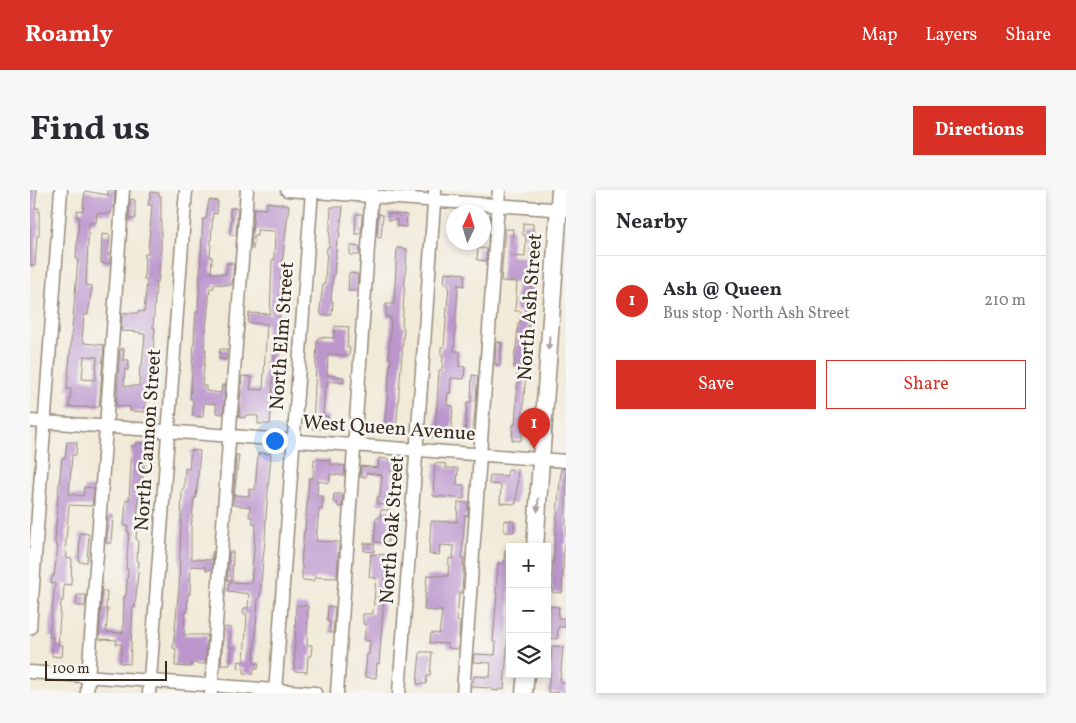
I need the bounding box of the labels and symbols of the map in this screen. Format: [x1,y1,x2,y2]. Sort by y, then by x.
north arrow [446,205,491,250]
street label: North Ash Street [512,232,550,382]
street label: North Elm Street [264,261,302,411]
one-way arrow [545,336,553,352]
street label: North Cannon Street [129,348,169,532]
pin: 1 [518,408,550,449]
street label: West Queen Avenue [301,409,477,449]
your location [262,428,288,454]
street label: North Oak Street [374,455,412,605]
one-way arrow [533,498,541,514]
scale bar [45,658,168,681]

